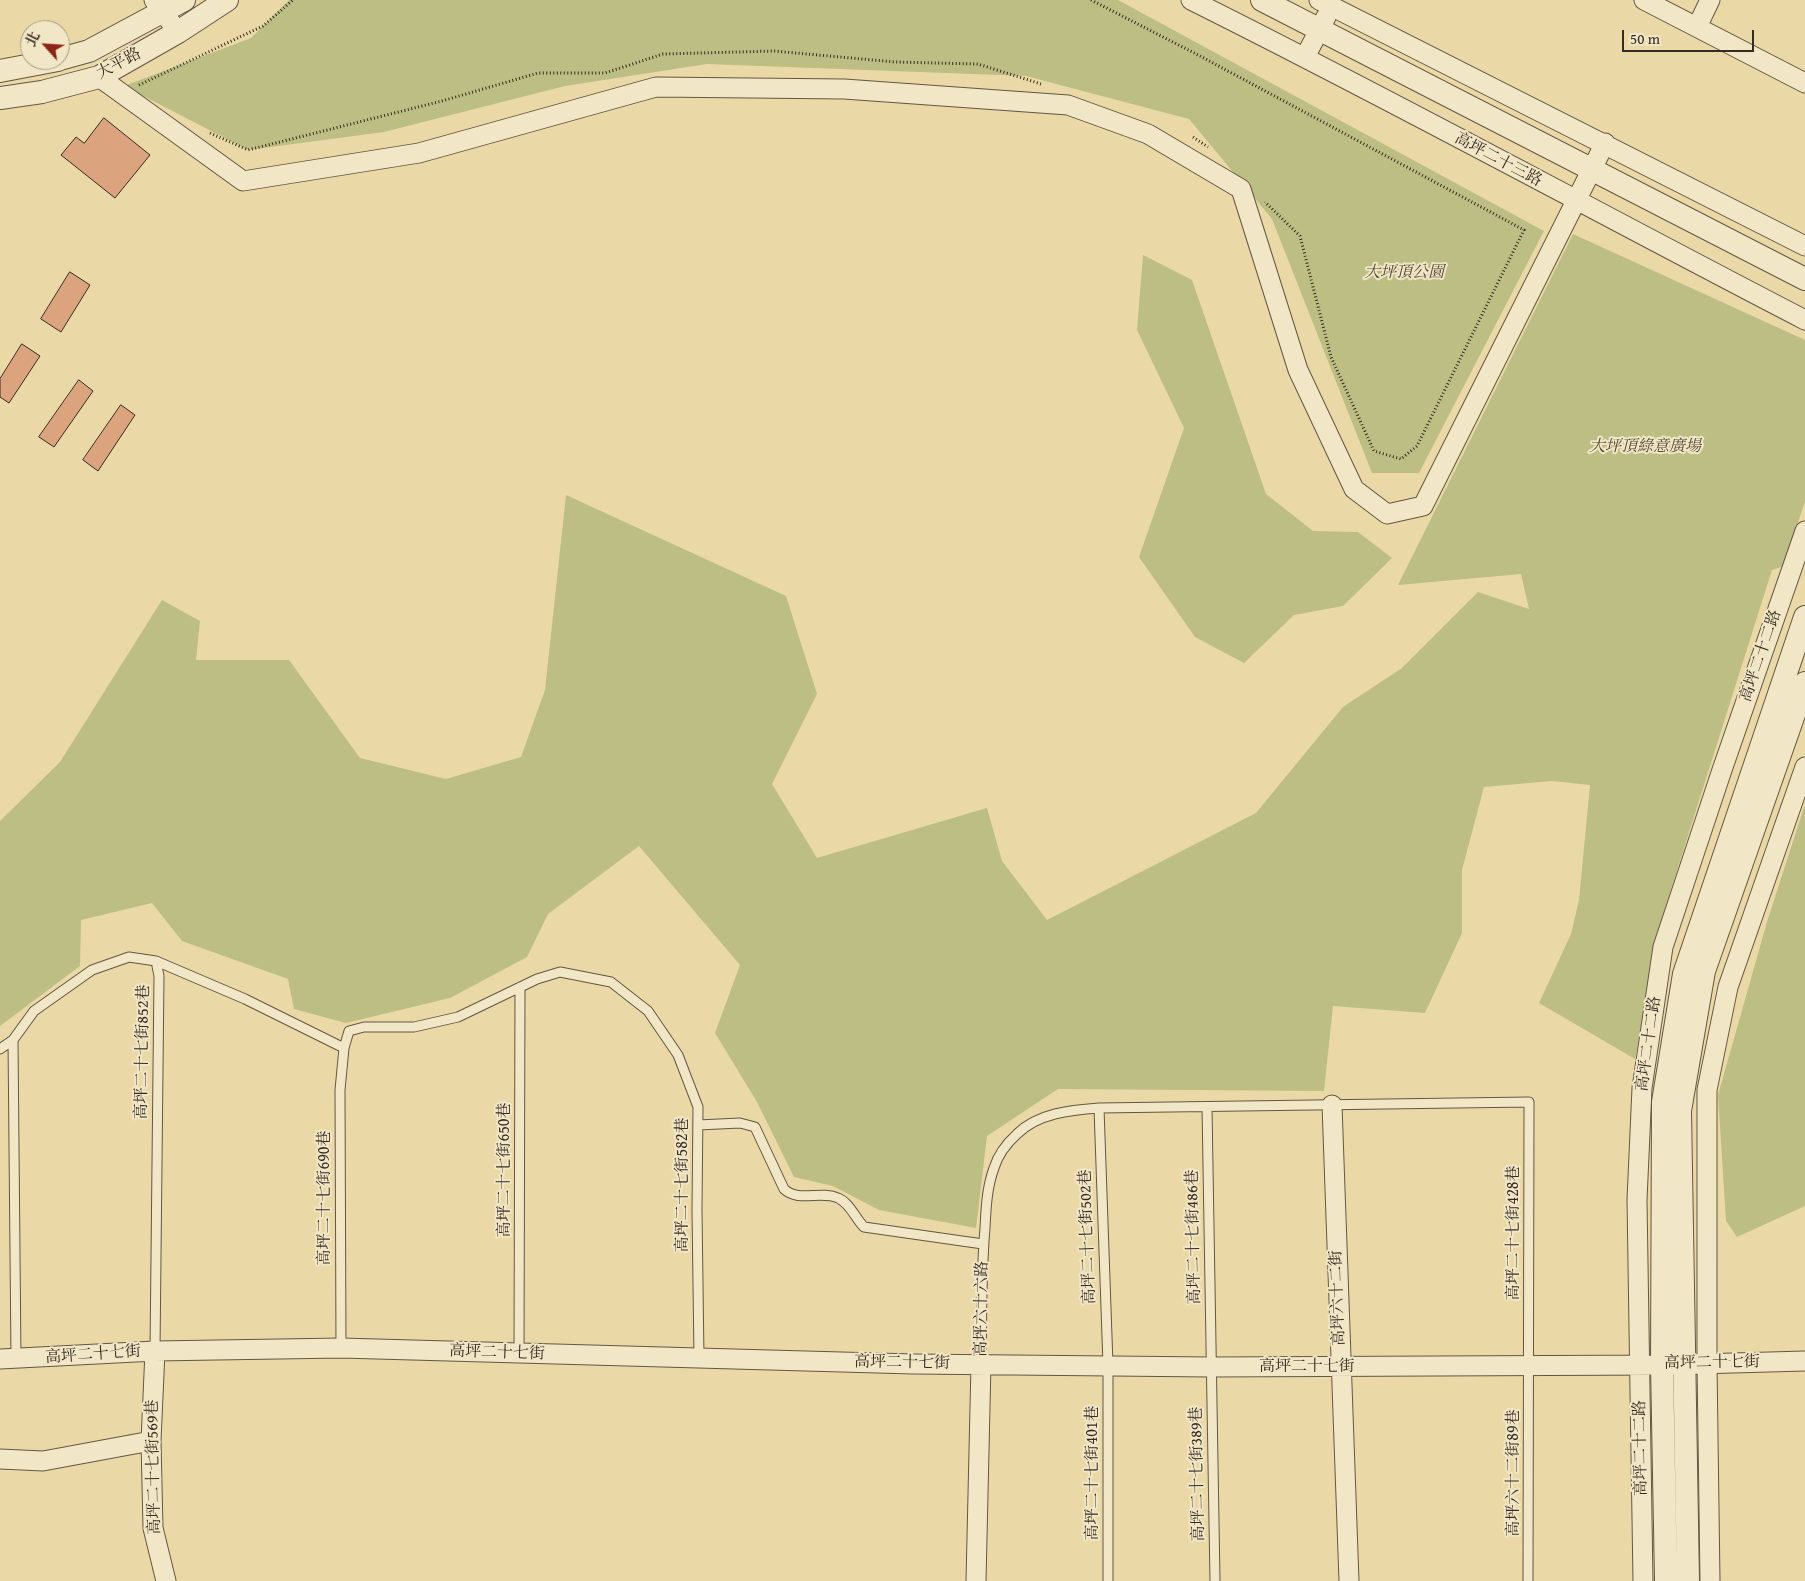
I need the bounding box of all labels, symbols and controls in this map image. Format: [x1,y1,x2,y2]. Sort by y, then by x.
north arrow [20,20,70,70]
scale bar [1625,20,1758,52]
text: 北 [20,28,44,50]
text: 50 m [1630,28,1660,49]
street label: 大平路 [93,44,145,84]
street label: 高坪二十三路 [1451,129,1545,191]
park label: 大坪頂公園 [1364,263,1444,283]
park label: 大坪頂綠意廣場 [1589,437,1701,457]
street label: 高坪二十二路 [1736,607,1786,705]
street label: 高坪二十七街852巷 [132,984,154,1120]
street label: 高坪二十二路 [1633,995,1665,1093]
street label: 高坪二十七街650巷 [495,1102,515,1238]
street label: 高坪二十七街582巷 [673,1117,693,1253]
street label: 高坪二十七街690巷 [315,1130,335,1266]
street label: 高坪二十七街428巷 [1504,1165,1524,1301]
street label: 高坪二十七街502巷 [1076,1169,1100,1305]
street label: 高坪二十七街486巷 [1183,1169,1205,1305]
street label: 高坪六十二街 [1327,1250,1349,1346]
street label: 高坪六十六路 [972,1261,992,1357]
street label: 高坪二十七街 [44,1342,142,1368]
street label: 高坪二十七街 [449,1342,545,1364]
street label: 高坪二十七街 [854,1353,950,1373]
street label: 高坪二十七街 [1664,1353,1760,1373]
street label: 高坪二十七街 [1259,1357,1355,1377]
street label: 高坪二十七街569巷 [143,1399,165,1535]
street label: 高坪二十二路 [1631,1400,1651,1496]
street label: 高坪二十七街401巷 [1083,1405,1103,1541]
street label: 高坪二十七街389巷 [1187,1406,1209,1542]
street label: 高坪六十二街89巷 [1504,1409,1524,1537]

